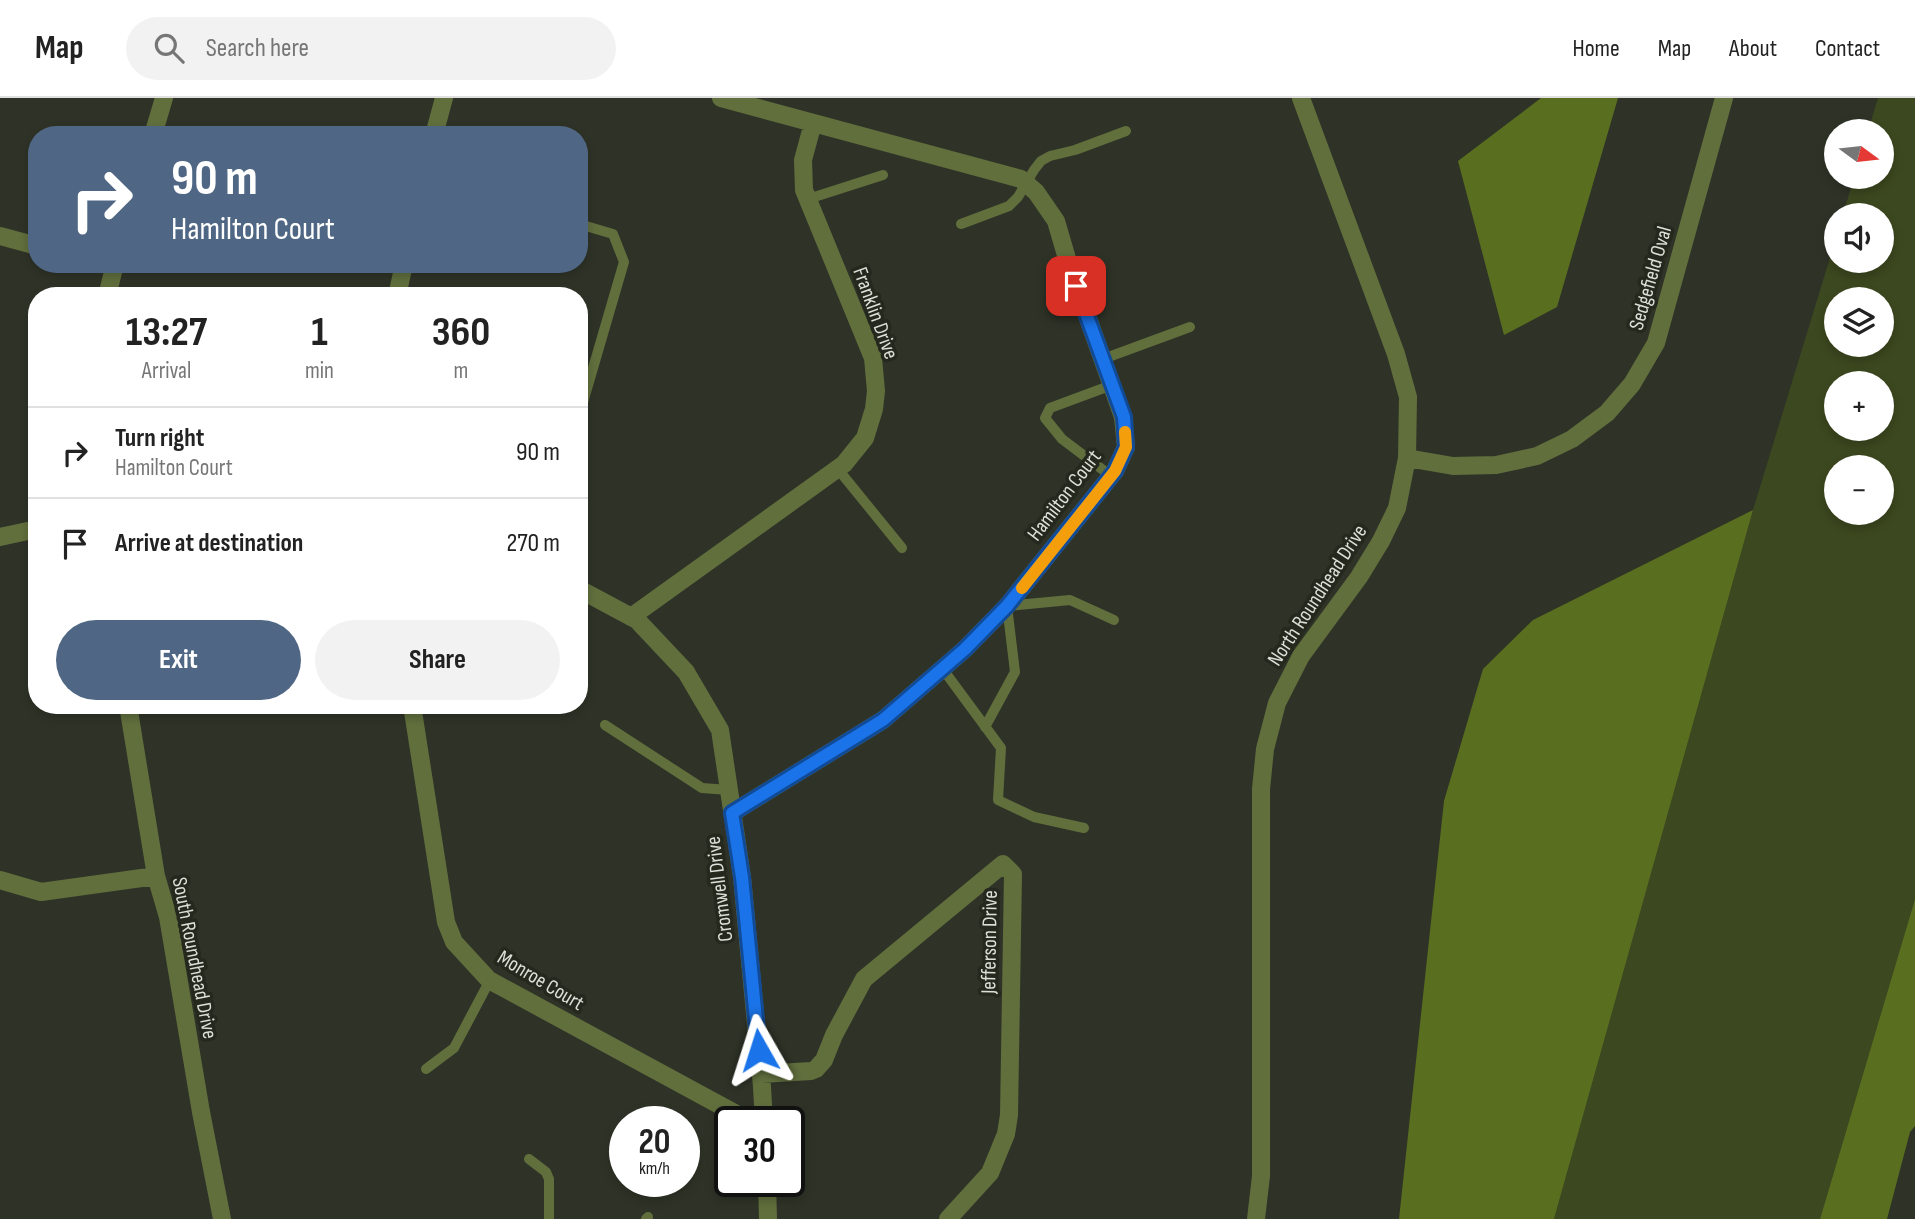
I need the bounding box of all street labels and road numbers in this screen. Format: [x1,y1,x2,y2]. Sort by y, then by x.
street label: Sedgefield Oval [1624,223,1677,333]
street label: Franklin Drive [847,264,904,363]
street label: Hamilton Court [1022,445,1107,546]
street label: North Roundhead Drive [1262,520,1372,671]
street label: Cromwell Drive [701,835,738,943]
street label: South Roundhead Drive [167,875,222,1041]
street label: Jefferson Drive [976,890,1003,995]
street label: Monroe Court [493,945,589,1016]

